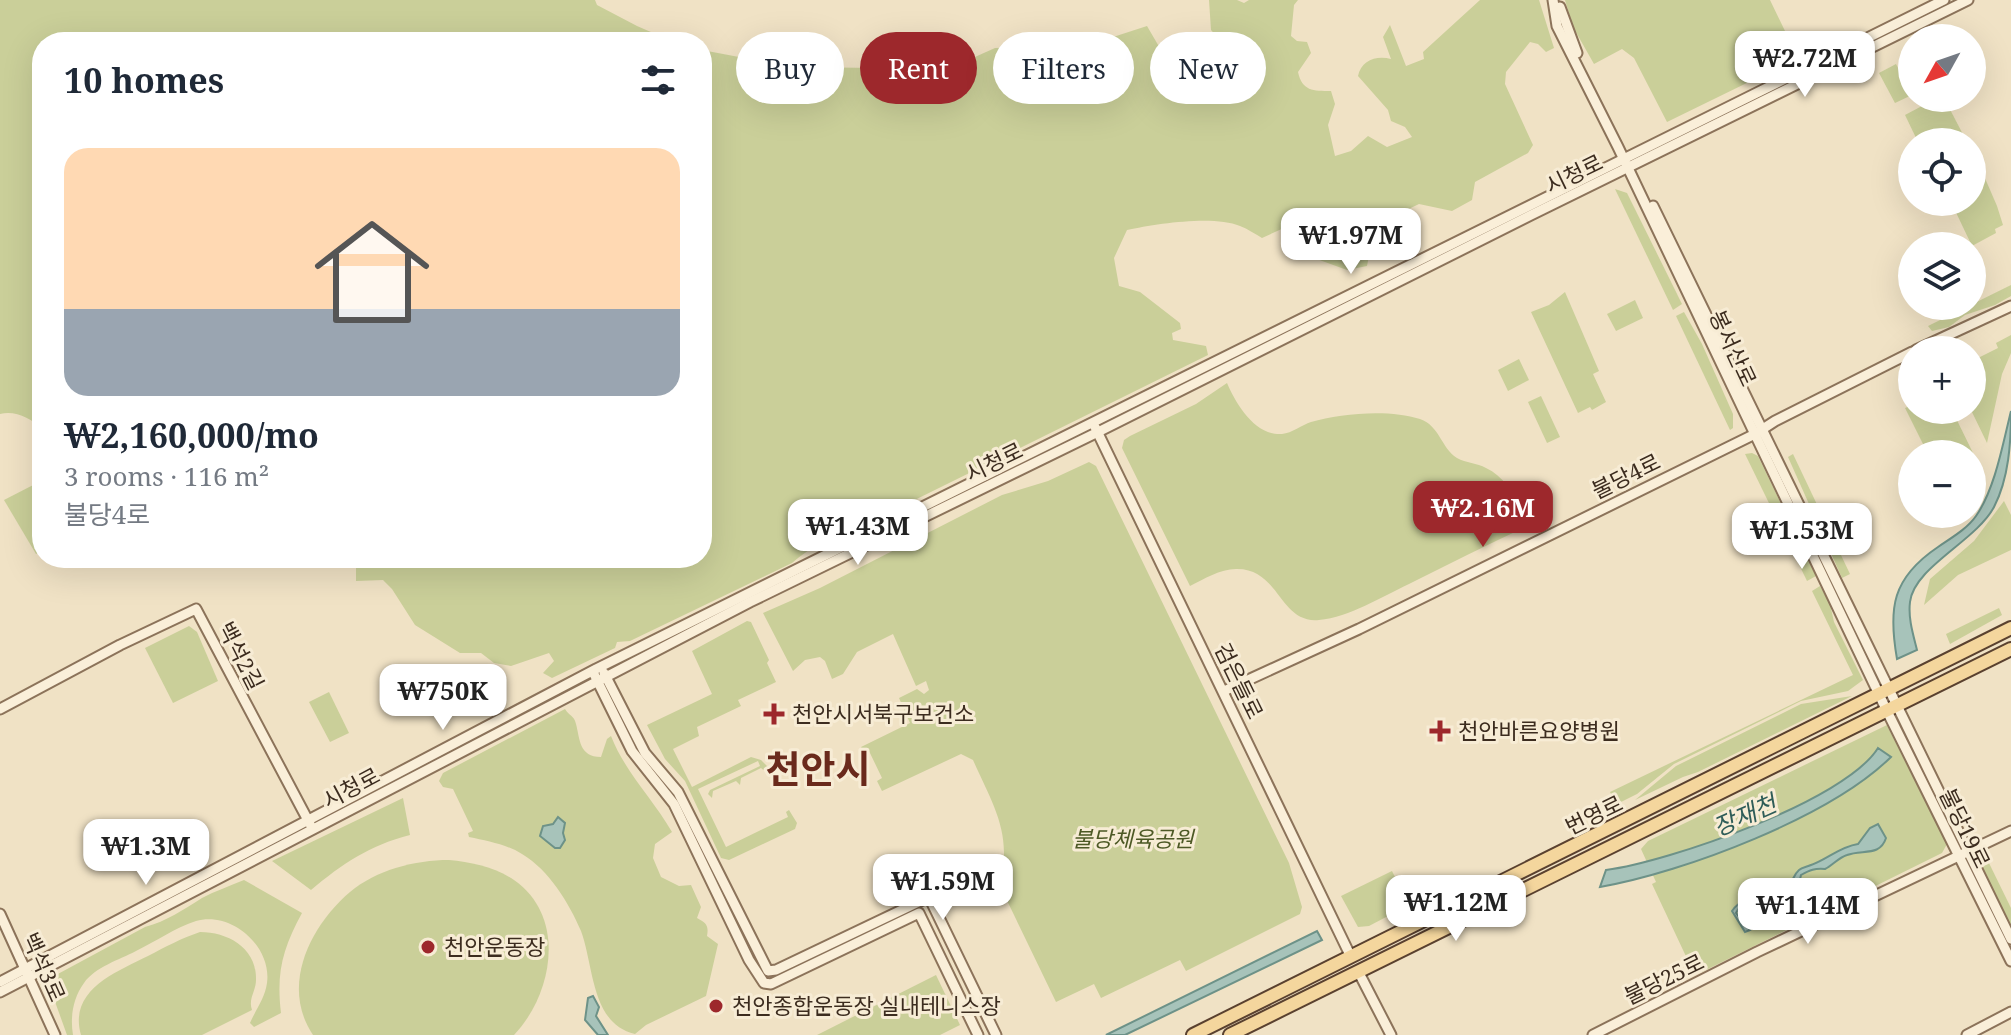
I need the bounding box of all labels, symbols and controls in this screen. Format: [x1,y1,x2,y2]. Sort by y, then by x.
north arrow [1898,24,1986,112]
map controls [1898,24,1986,528]
pin: ₩2.72M [1740,31,1870,99]
chip: Buy [736,32,844,104]
chip: Rent [860,32,977,104]
chip: Filters [993,32,1134,104]
chip: New [1150,32,1266,104]
text: ₩2.72M [1753,39,1857,75]
text: 10 homes [64,57,224,103]
icon: filters [636,58,680,102]
button: locate [1898,128,1986,216]
street label: 시청로 [1540,146,1607,200]
icon: home [300,200,444,344]
pin: ₩1.97M [1286,208,1416,276]
text: ₩1.97M [1299,216,1403,252]
button: layers [1898,232,1986,320]
street label: 봉서산로 [1703,305,1765,391]
button: + [1898,336,1986,424]
text: ₩2,160,000/mo [64,412,319,458]
street label: 시청로 [960,434,1027,488]
button: − [1898,440,1986,528]
street label: 불당4로 [1586,446,1665,505]
text: 3 rooms · 116 m² [64,458,269,494]
pin: ₩2.16M [1418,481,1548,549]
text: ₩2.16M [1431,489,1535,525]
text: 불당4로 [64,496,150,532]
pin: ₩1.43M [793,499,923,567]
pin: ₩1.53M [1737,503,1867,571]
text: ₩1.43M [806,507,910,543]
text: ₩1.53M [1750,511,1854,547]
street label: 백석2길 [212,616,272,695]
street label: 검은들로 [1209,638,1271,724]
pin: ₩750K [387,664,499,732]
text: ₩750K [398,672,488,708]
place label: 천안시서북구보건소 [792,698,974,728]
marker: 천안시서북구보건소 [763,703,785,725]
place label: 천안바른요양병원 [1458,715,1620,745]
marker: 천안바른요양병원 [1429,720,1451,742]
district label: 천안시 [766,742,870,794]
street label: 시청로 [317,760,384,815]
street label: 불당19로 [1934,783,1998,872]
water label: 장재천 [1707,785,1784,843]
street label: 번영로 [1560,787,1627,841]
pin: ₩1.3M [90,819,202,887]
park label: 불당체육공원 [1072,823,1195,853]
text: ₩1.3M [101,827,191,863]
pin: ₩1.59M [878,854,1008,922]
text: ₩1.59M [891,862,995,898]
pin: ₩1.12M [1391,875,1521,943]
pin: ₩1.14M [1743,878,1873,946]
text: ₩1.12M [1404,883,1508,919]
text: ₩1.14M [1756,886,1860,922]
street label: 백석3로 [16,927,73,1006]
place label: 천안운동장 [444,931,545,961]
marker: 천안운동장 [419,938,437,956]
street label: 불당25로 [1619,946,1708,1010]
place label: 천안종합운동장 실내테니스장 [732,990,1001,1020]
marker: 천안종합운동장 실내테니스장 [707,997,725,1015]

